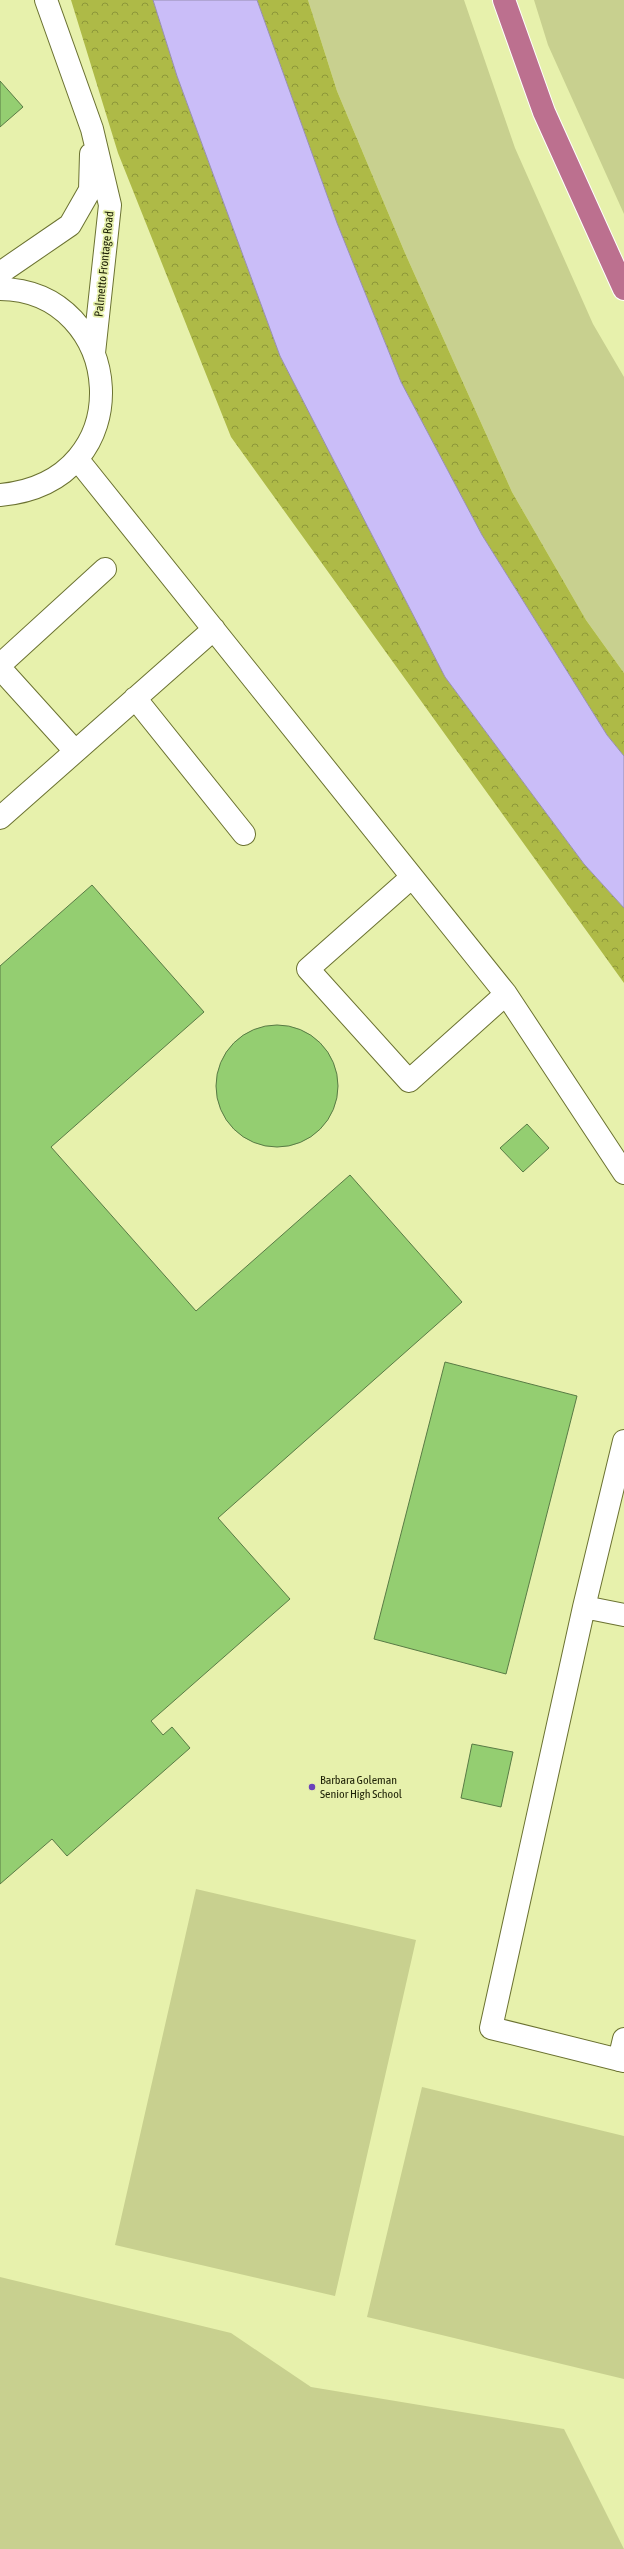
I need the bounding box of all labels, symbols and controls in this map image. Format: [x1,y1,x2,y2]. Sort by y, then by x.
street label: Palmetto Frontage Road [91,210,117,318]
place label: Barbara Goleman Senior High School [320,1773,403,1801]
marker: Barbara Goleman Senior High School [307,1782,317,1792]

